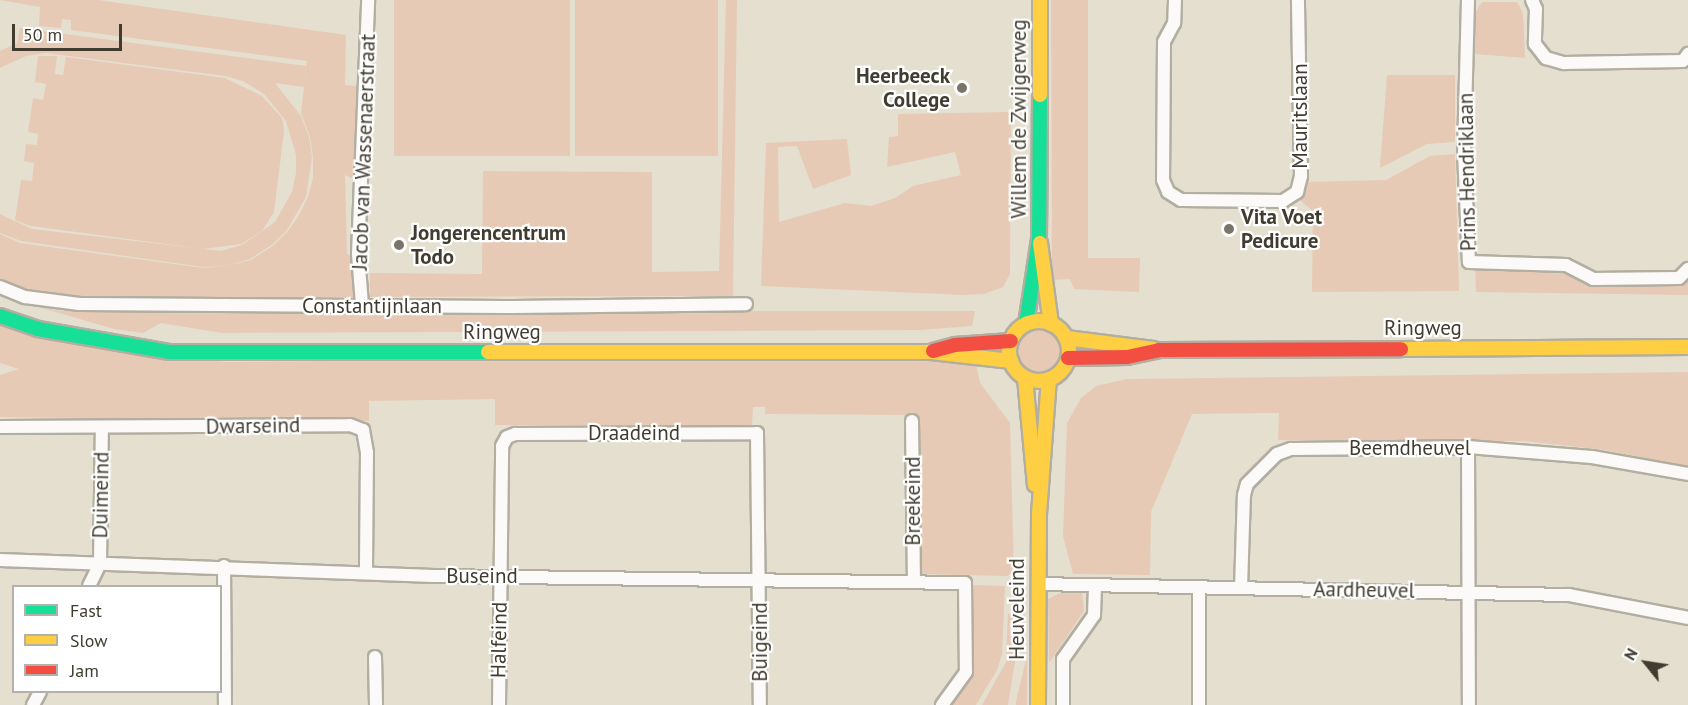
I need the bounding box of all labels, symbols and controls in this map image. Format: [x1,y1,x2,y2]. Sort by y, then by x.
scale bar [15,12,124,50]
street label: Willem de Zwijgerweg [1006,19,1032,219]
text: 50 m [23,23,62,46]
street label: Jacob van Wassenaerstraat [347,33,381,271]
place label: Heerbeeck College [856,63,950,113]
street label: Mauritslaan [1287,63,1313,169]
marker: Heerbeeck College [955,81,969,95]
street label: Prins Hendriklaan [1453,93,1481,251]
place label: Vita Voet Pedicure [1241,204,1323,254]
place label: Jongerencentrum Todo [411,220,566,270]
marker: Vita Voet Pedicure [1222,222,1236,236]
marker: Jongerencentrum Todo [392,238,406,252]
street label: Constantijnlaan [302,293,442,319]
street label: Ringweg [1384,315,1462,341]
street label: Ringweg [463,319,541,345]
street label: Dwarseind [205,413,301,439]
street label: Draadeind [588,420,680,446]
street label: Beemdheuvel [1349,435,1471,461]
street label: Duimeind [88,451,114,539]
street label: Breekeind [900,456,926,546]
street label: Heuveleind [1004,558,1030,660]
street label: Buseind [446,563,518,589]
street label: Aardheuvel [1313,577,1415,603]
legend [12,585,222,693]
text: Fast [70,599,102,622]
street label: Halfeind [486,602,512,678]
street label: Buigeind [747,602,773,682]
text: Slow [70,629,108,652]
north arrow [1616,633,1676,693]
text: N [1619,644,1642,664]
text: Jam [70,659,99,682]

